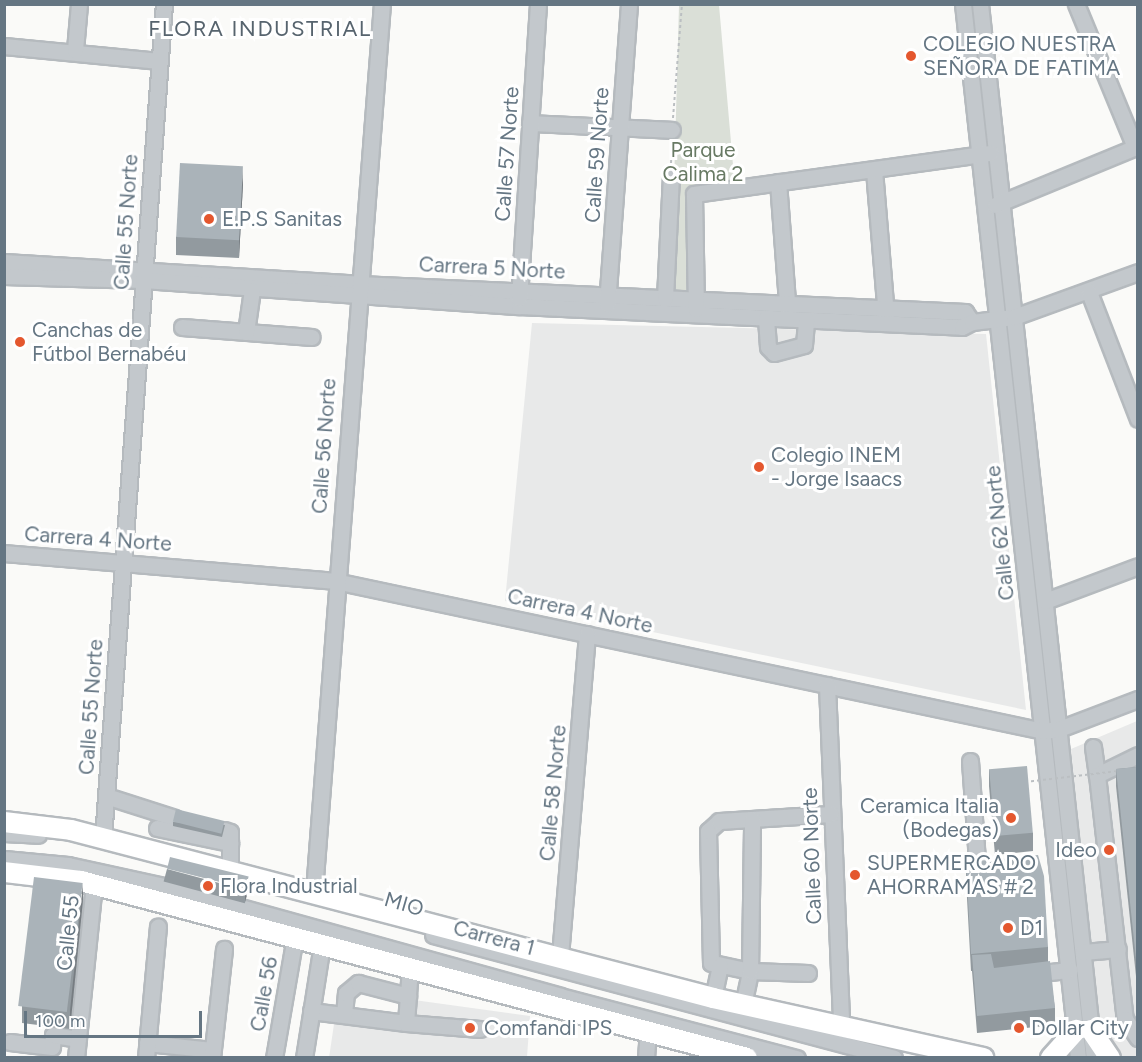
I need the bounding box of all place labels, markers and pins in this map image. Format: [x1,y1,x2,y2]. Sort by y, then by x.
place label: COLEGIO NUESTRA SEÑORA DE FATIMA [923,31,1120,81]
marker: COLEGIO NUESTRA SEÑORA DE FATIMA [904,49,918,63]
place label: E.P.S Sanitas [222,206,342,232]
marker: E.P.S Sanitas [200,210,218,228]
place label: Canchas de Fútbol Bernabéu [32,317,186,367]
marker: Canchas de Fútbol Bernabéu [13,335,27,349]
place label: Colegio INEM - Jorge Isaacs [771,442,902,492]
marker: Colegio INEM - Jorge Isaacs [752,460,766,474]
place label: Ceramica Italia (Bodegas) [860,793,999,843]
marker: Ceramica Italia (Bodegas) [1004,811,1018,825]
place label: Ideo [1055,837,1097,863]
marker: Ideo [1102,843,1116,857]
place label: SUPERMERCADO AHORRAMAS # 2 [867,850,1036,900]
marker: SUPERMERCADO AHORRAMAS # 2 [848,868,862,882]
place label: Flora Industrial [220,873,358,899]
marker: Flora Industrial [201,879,215,893]
place label: D1 [1020,915,1043,941]
marker: D1 [1001,921,1015,935]
place label: Comfandi IPS [484,1015,612,1041]
place label: Dollar City [1031,1015,1129,1041]
marker: Comfandi IPS [461,1019,479,1037]
marker: Dollar City [1012,1021,1026,1035]

